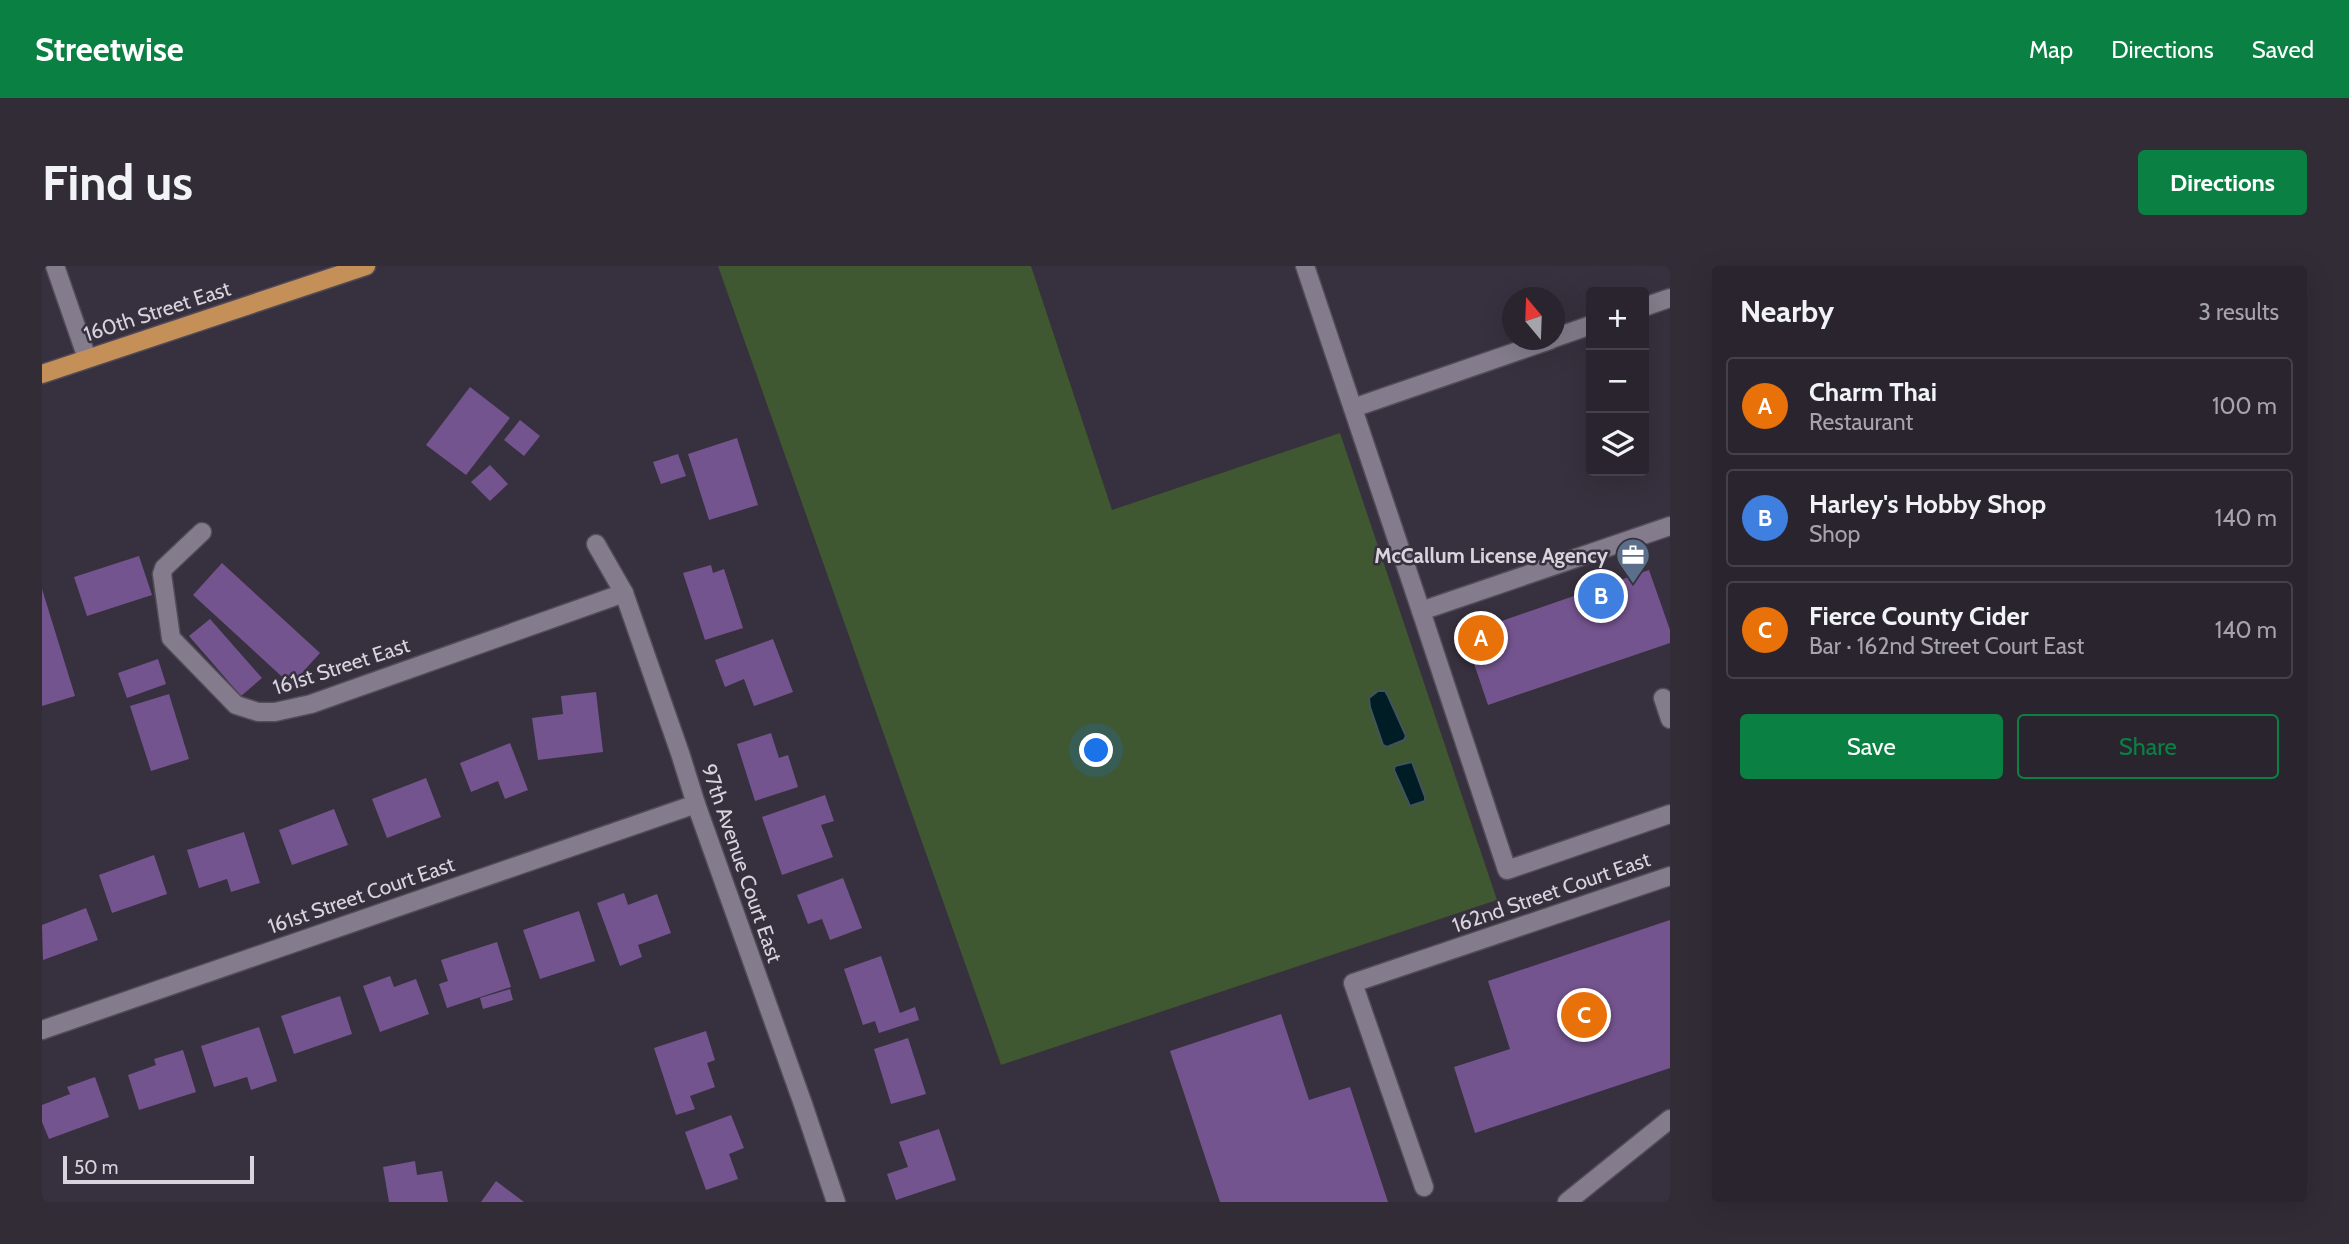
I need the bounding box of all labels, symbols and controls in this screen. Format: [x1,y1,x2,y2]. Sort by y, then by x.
text: Streetwise [35,29,184,69]
text: Map [2029,35,2073,64]
text: Directions [2111,35,2214,64]
text: Saved [2252,35,2314,64]
button: Directions [2138,150,2307,215]
text: Find us [42,153,193,212]
street label: 160th Street East [80,276,234,346]
north arrow [1502,287,1565,350]
map controls [1586,287,1649,476]
button: + [1586,287,1649,350]
text: Nearby [1740,293,1834,330]
text: 3 results [2198,298,2279,326]
button: − [1586,350,1649,413]
text: Charm Thai [1809,376,1937,408]
text: A [1758,392,1772,420]
text: 100 m [2212,392,2277,420]
text: Restaurant [1809,408,1913,436]
button: layers [1586,413,1649,476]
text: Harley's Hobby Shop [1809,488,2046,520]
text: B [1758,504,1772,532]
text: 140 m [2215,504,2277,532]
text: Shop [1809,520,1860,548]
office icon: McCallum License Agency [1614,536,1652,585]
place label: McCallum License Agency [1374,543,1609,568]
pin: B [1578,570,1624,622]
text: Fierce County Cider [1809,600,2029,632]
pin: A [1458,612,1504,664]
text: C [1758,616,1772,644]
text: 140 m [2215,616,2277,644]
street label: 161st Street East [270,632,412,700]
text: Bar · 162nd Street Court East [1809,632,2084,660]
button: Save [1740,714,2003,779]
button: Share [2017,714,2279,779]
your location [1079,733,1113,767]
street label: 97th Avenue Court East [696,761,788,965]
street label: 162nd Street Court East [1449,846,1653,938]
street label: 161st Street Court East [264,851,458,939]
pin: C [1561,989,1607,1041]
scale bar [63,1153,254,1185]
text: 50 m [74,1156,118,1179]

